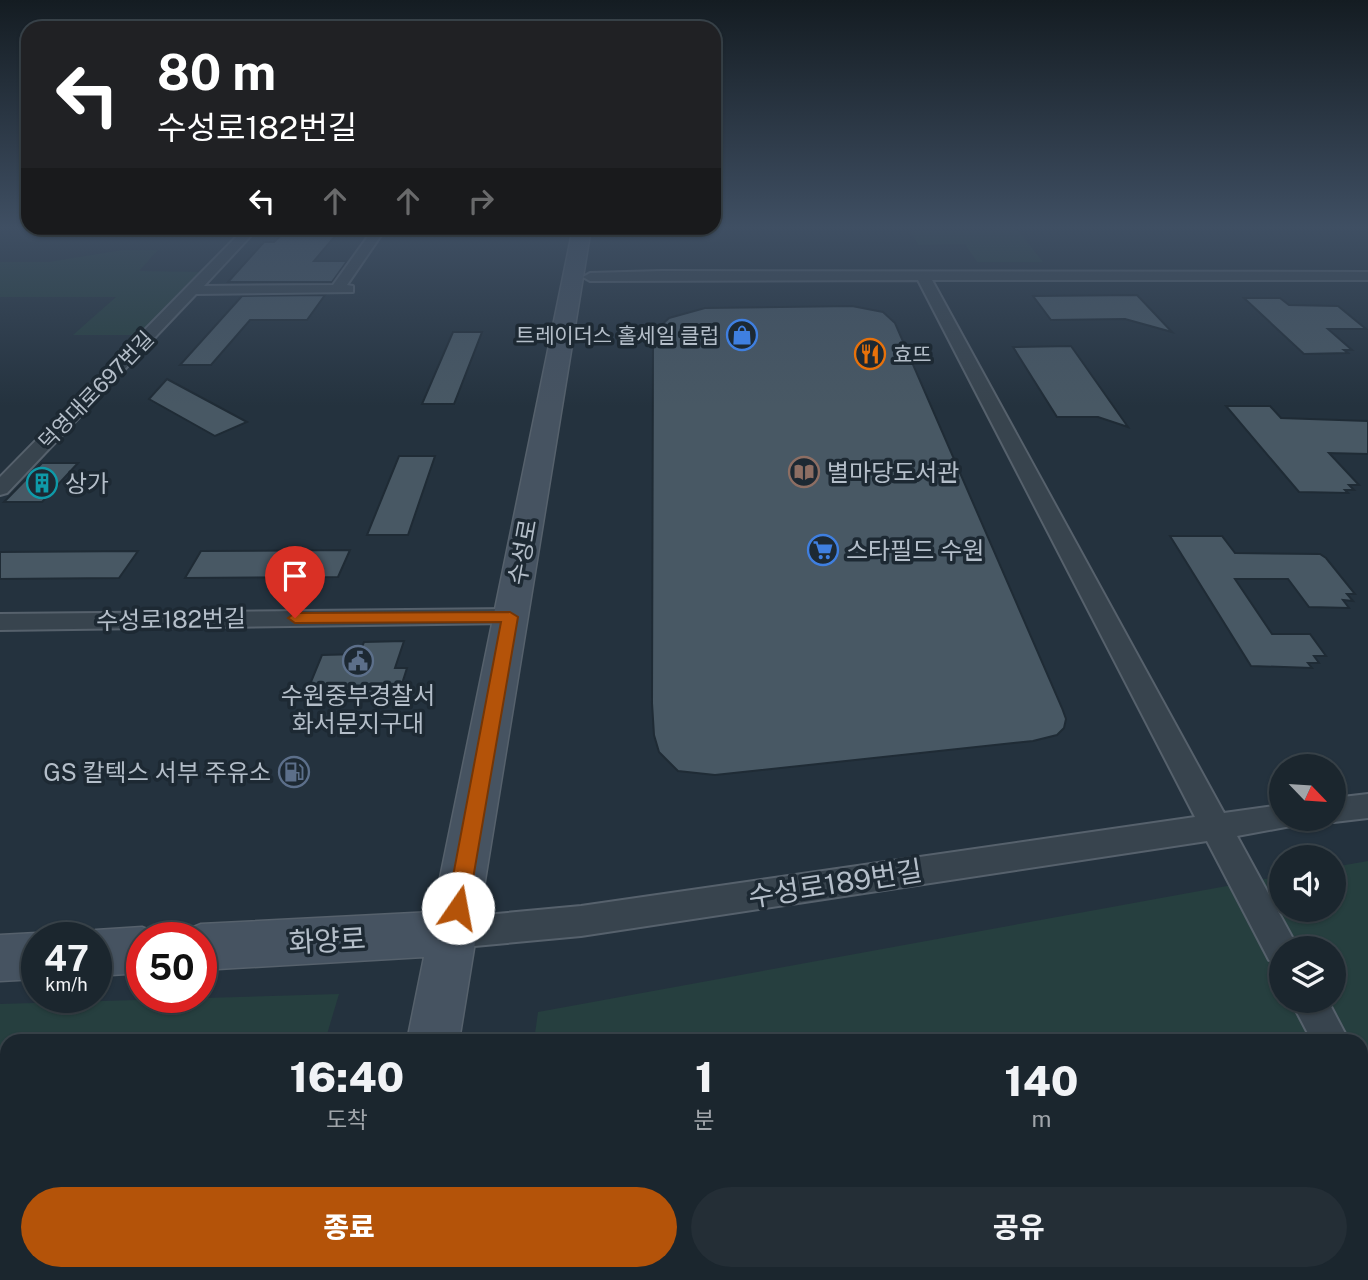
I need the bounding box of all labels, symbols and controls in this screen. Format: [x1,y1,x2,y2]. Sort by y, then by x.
text: 80 m [157,43,276,101]
icon: left [42,49,133,140]
text: 수성로182번길 [157,109,357,146]
icon: left [243,182,281,220]
icon: ahead [316,182,354,220]
icon: ahead [389,182,427,220]
icon: right [462,182,500,220]
shop icon: 트레이더스 홀세일 클럽 [725,318,759,352]
place label: 트레이더스 홀세일 클럽 [516,323,719,348]
street label: 덕영대로697번길 [33,326,159,454]
restaurant icon: 효뜨 [853,337,887,371]
place label: 효뜨 [893,342,932,367]
library icon: 별마당도서관 [787,455,821,489]
place label: 별마당도서관 [827,458,959,486]
building icon: 상가 [25,466,59,500]
place label: 상가 [65,469,109,497]
street label: 수성로 [502,517,542,587]
supermarket icon: 스타필드 수원 [806,533,840,567]
place label: 스타필드 수원 [846,536,984,564]
pin [265,546,325,618]
icon: arrive [276,557,314,595]
street label: 수성로182번길 [96,604,246,634]
public building icon: 수원중부경찰서 화서문지구대 [341,644,375,678]
place label: 수원중부경찰서 화서문지구대 [281,681,435,737]
north arrow [1269,754,1346,831]
map controls [1269,754,1346,1013]
fuel station icon: GS 칼텍스 서부 주유소 [277,755,311,789]
place label: GS 칼텍스 서부 주유소 [43,758,271,786]
button: sound [1269,845,1346,922]
street label: 수성로189번길 [746,853,924,913]
position arrow [421,871,495,945]
speed limit sign: 50 [126,922,217,1013]
street label: 화양로 [288,922,366,958]
button: layers [1269,936,1346,1013]
text: 47 [44,938,89,979]
text: km/h [45,974,88,995]
text: 16:40 [289,1052,404,1101]
text: 1 [695,1052,713,1101]
text: 140 [1004,1056,1079,1105]
text: m [1031,1105,1051,1132]
text: 도착 [326,1106,368,1133]
text: 분 [694,1106,715,1133]
button: 종료 [21,1187,677,1267]
button: 공유 [691,1187,1347,1267]

